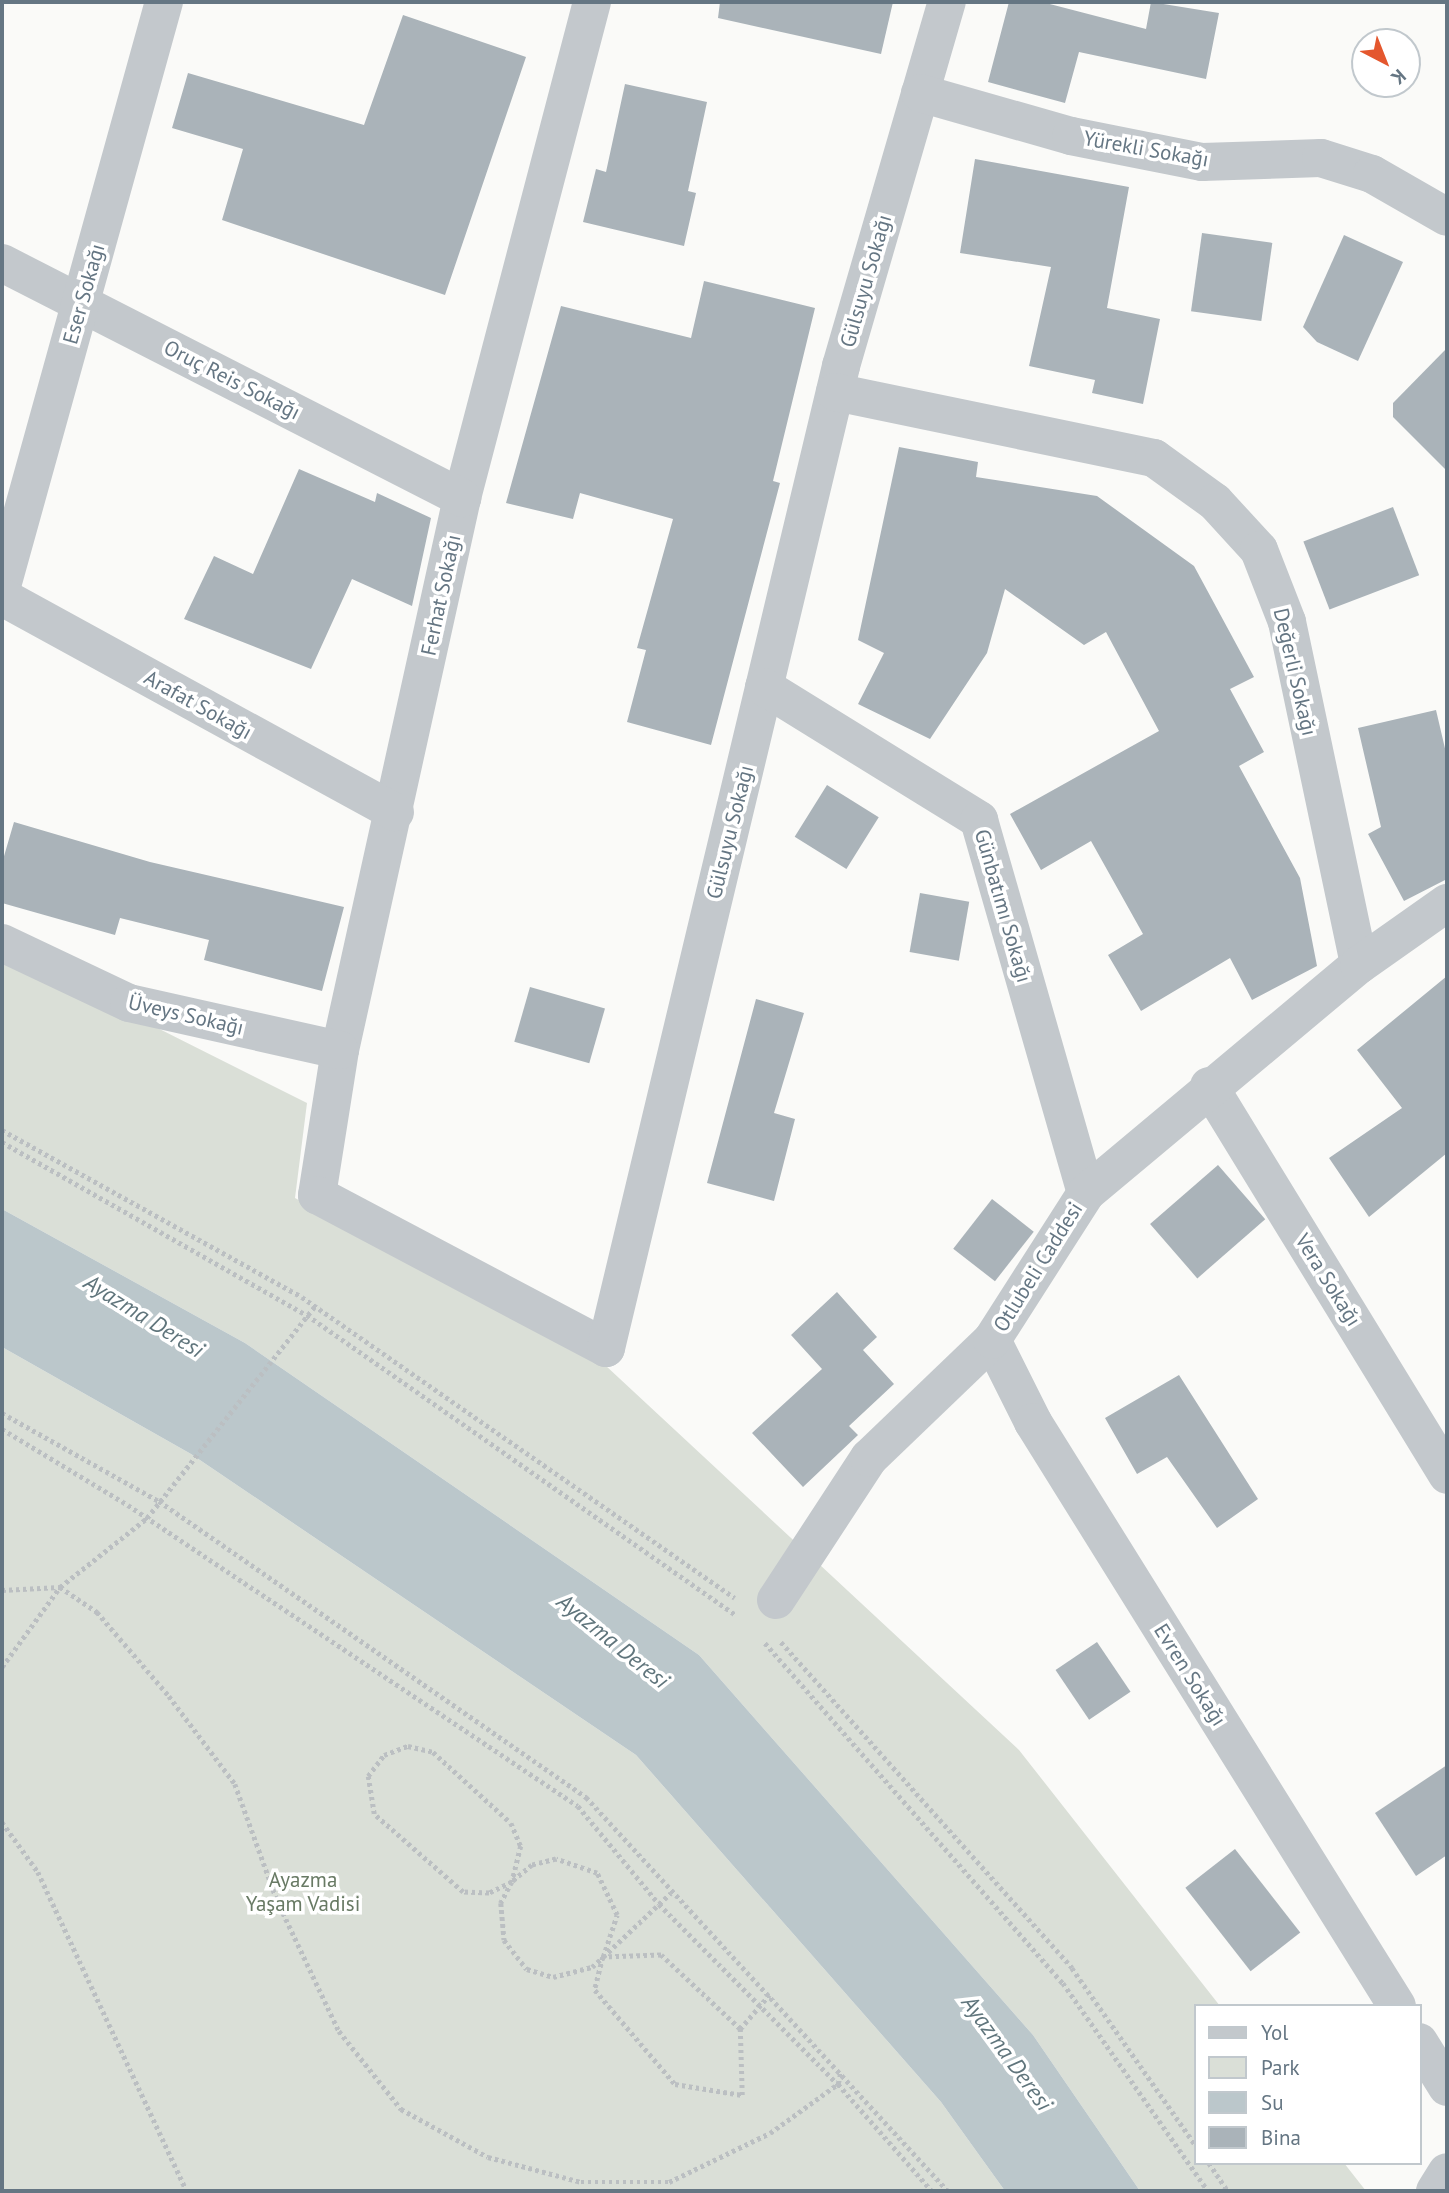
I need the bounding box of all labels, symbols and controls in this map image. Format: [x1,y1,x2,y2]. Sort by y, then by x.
north arrow [1351,28,1421,98]
text: K [1386,64,1411,90]
street label: Yürekli Sokağı [1081,126,1211,172]
street label: Gülsuyu Sokağı [835,212,897,350]
street label: Eser Sokağı [58,241,110,347]
street label: Oruç Reis Sokağı [159,335,305,425]
street label: Ferhat Sokağı [416,532,466,658]
street label: Değerli Sokağı [1268,606,1322,738]
street label: Arafat Sokağı [140,665,256,745]
street label: Gülsuyu Sokağı [701,763,759,901]
street label: Günbatımı Sokağı [969,826,1037,986]
street label: Üveys Sokağı [126,989,246,1041]
street label: Otlubeli Caddesi [988,1198,1088,1336]
street label: Vera Sokağı [1290,1229,1366,1331]
water label: Ayazma Deresi [79,1268,209,1364]
water label: Ayazma Deresi [551,1587,675,1695]
street label: Evren Sokağı [1149,1619,1231,1731]
park label: Ayazma Yaşam Vadisi [245,1867,361,1917]
water label: Ayazma Deresi [956,1990,1058,2116]
legend [1194,2004,1421,2165]
text: Yol [1261,2019,1288,2046]
text: Park [1261,2054,1300,2081]
text: Su [1261,2089,1283,2116]
text: Bina [1261,2124,1301,2151]

